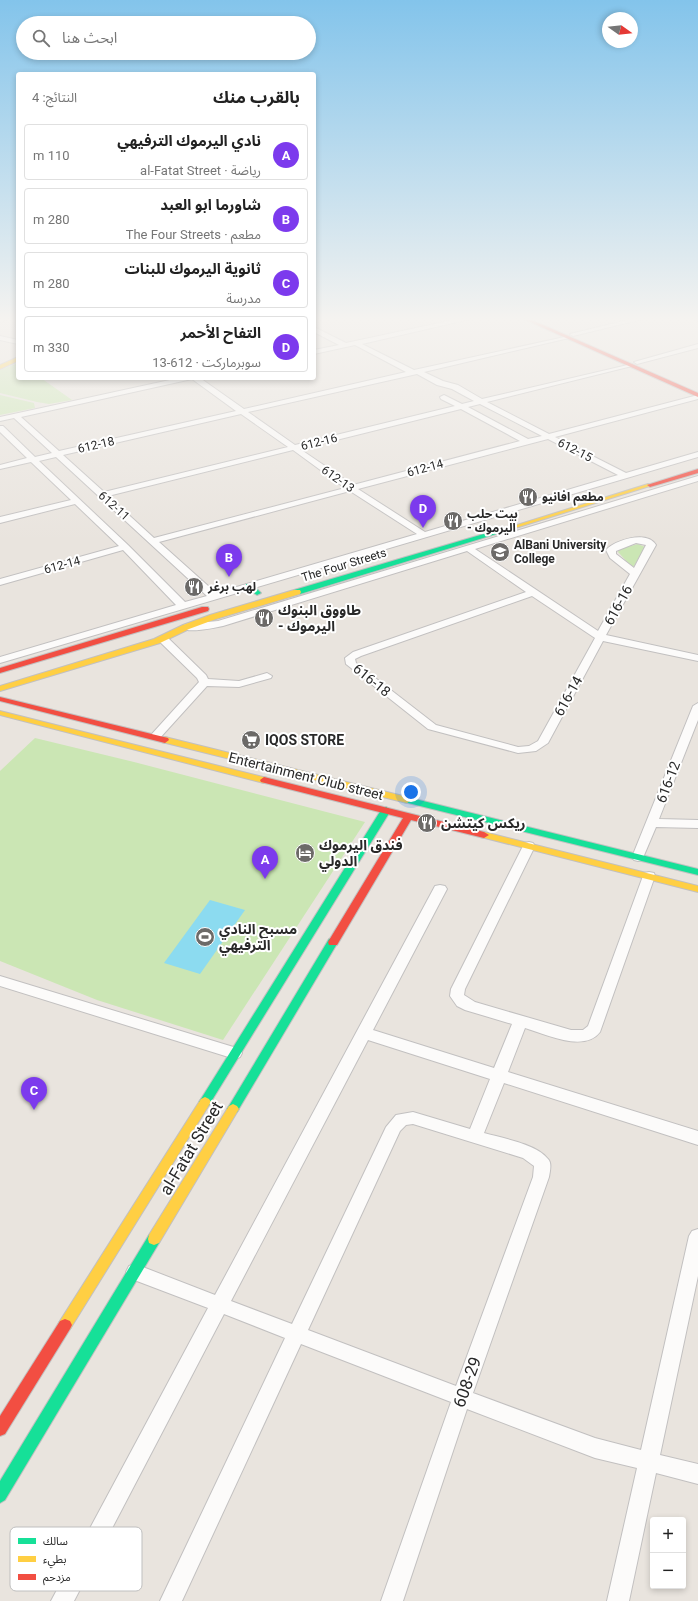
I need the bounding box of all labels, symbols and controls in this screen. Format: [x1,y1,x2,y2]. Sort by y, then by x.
north arrow [602,12,638,48]
search box [16,16,316,60]
icon: search [30,27,52,49]
text: ابحث هنا [62,29,117,47]
text: بالقرب منك [213,87,300,107]
text: النتائج: 4 [32,90,77,105]
text: نادي اليرموك الترفيهي [117,132,261,150]
text: 110 m [33,148,70,163]
text: A [282,148,290,163]
text: رياضة · al-Fatat Street [140,163,261,178]
text: شاورما ابو العبد [160,196,261,214]
text: 280 m [33,212,70,227]
text: B [282,212,290,227]
text: مطعم · The Four Streets [126,227,261,242]
text: ثانوية اليرموك للبنات [124,260,261,278]
text: 280 m [33,276,70,291]
text: C [282,276,290,291]
text: مدرسة [226,291,261,306]
text: التفاح الأحمر [180,324,261,342]
text: 330 m [33,340,70,355]
text: D [282,340,290,355]
text: سوبرماركت · 612-13 [152,355,261,370]
street label: 612-16 [299,431,339,453]
street label: 612-18 [76,434,116,456]
street label: 612-15 [555,435,595,465]
street label: 612-14 [405,456,445,480]
street label: 612-13 [319,463,357,495]
restaurant icon: مطعم افانيو [517,486,539,508]
street label: 612-11 [96,488,132,524]
place label: مطعم افانيو [542,490,604,506]
pin: D [410,495,436,528]
place label: بيت حلب - اليرموك [467,507,518,535]
restaurant icon: بيت حلب - اليرموك [442,510,464,532]
place label: AlBani University College [514,538,607,566]
school or university icon: AlBani University College [489,541,511,563]
pin: B [216,544,242,577]
street label: The Four Streets [300,545,388,585]
street label: 612-14 [42,553,82,577]
restaurant icon: لهب برغر [183,576,205,598]
place label: لهب برغر [207,580,256,594]
street label: 616-16 [601,582,636,628]
place label: طاووق البنوك - اليرموك [278,602,361,635]
restaurant icon: طاووق البنوك - اليرموك [253,607,275,629]
street label: 616-18 [350,660,394,700]
street label: 616-14 [551,673,586,719]
supermarket icon: IQOS STORE [240,729,262,751]
place label: IQOS STORE [265,732,344,748]
street label: Entertainment Club street [227,749,385,803]
street label: 616-12 [653,759,683,805]
your location [401,782,421,802]
restaurant icon: ريكس كيتشن [416,812,438,834]
place label: ريكس كيتشن [441,815,525,832]
place label: فندق اليرموك الدولي [319,837,403,872]
hotel icon: فندق اليرموك الدولي [294,842,316,864]
pin: A [252,846,278,879]
place label: مسبح النادي الترفيهي [219,921,297,956]
sports icon: مسبح النادي الترفيهي [194,926,216,948]
pin: C [21,1077,47,1110]
street label: al-Fatat Street [155,1097,227,1199]
street label: 608-29 [449,1354,485,1410]
map controls [650,1517,686,1589]
button: + [650,1517,686,1553]
legend [10,1527,142,1591]
text: سالك [43,1535,68,1548]
text: بطيء [43,1553,66,1569]
button: − [650,1553,686,1589]
text: مزدحم [43,1571,71,1586]

